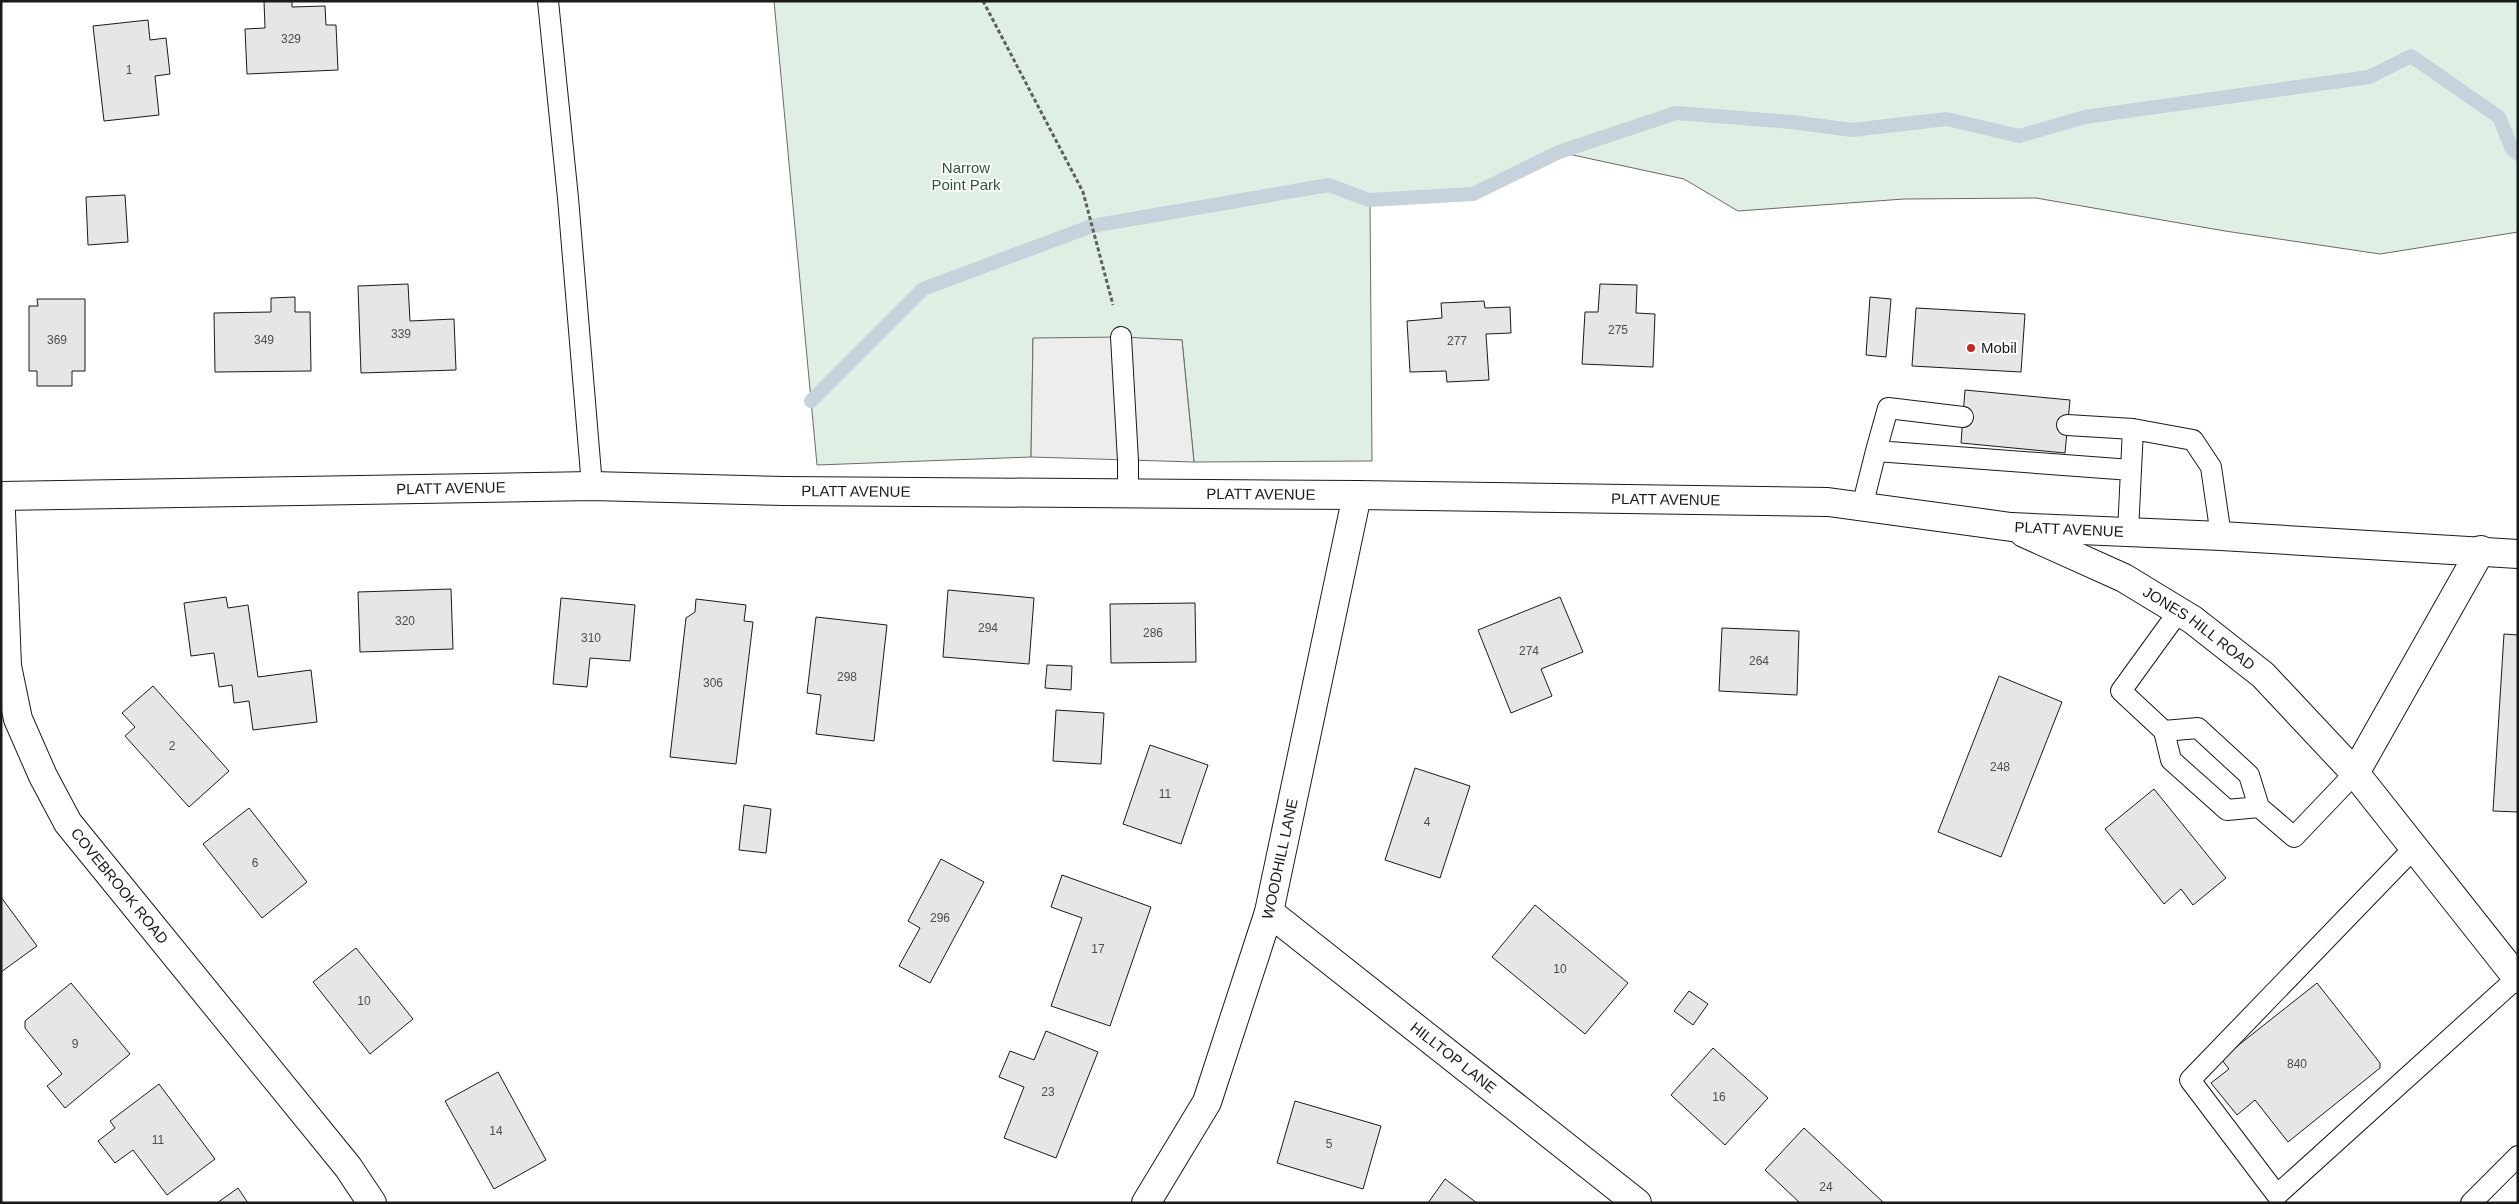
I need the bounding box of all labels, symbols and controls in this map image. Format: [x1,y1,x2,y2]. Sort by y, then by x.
house number: 329 [281,32,301,46]
house number: 1 [126,63,133,77]
park label: Narrow Point Park [931,159,1001,193]
house number: 275 [1608,323,1628,337]
house number: 339 [391,327,411,341]
house number: 369 [47,333,67,347]
house number: 349 [254,333,274,347]
house number: 277 [1447,334,1467,348]
place label: Mobil [1981,339,2017,356]
marker: Mobil [1965,342,1977,354]
street label: PLATT AVENUE [396,478,506,497]
street label: PLATT AVENUE [801,482,911,500]
street label: PLATT AVENUE [1206,485,1316,503]
street label: PLATT AVENUE [1611,490,1721,508]
street label: PLATT AVENUE [2014,518,2124,540]
street label: JONES HILL ROAD [2140,583,2258,673]
house number: 320 [395,614,415,628]
house number: 294 [978,621,998,635]
house number: 286 [1143,626,1163,640]
house number: 310 [581,631,601,645]
house number: 274 [1519,644,1539,658]
house number: 264 [1749,654,1769,668]
house number: 298 [837,670,857,684]
house number: 306 [703,676,723,690]
house number: 2 [169,739,176,753]
house number: 248 [1990,760,2010,774]
house number: 11 [1159,787,1172,801]
street label: WOODHILL LANE [1258,797,1301,921]
house number: 4 [1424,815,1431,829]
street label: COVEBROOK ROAD [68,824,172,947]
house number: 6 [252,856,259,870]
house number: 296 [930,911,950,925]
house number: 17 [1091,942,1105,956]
house number: 10 [1553,962,1567,976]
house number: 10 [357,994,371,1008]
street label: HILLTOP LANE [1407,1018,1500,1096]
house number: 9 [72,1037,79,1051]
house number: 840 [2287,1057,2307,1071]
house number: 23 [1041,1085,1055,1099]
house number: 16 [1712,1090,1726,1104]
house number: 14 [489,1124,503,1138]
house number: 11 [152,1133,165,1147]
house number: 5 [1326,1137,1333,1151]
house number: 24 [1819,1180,1833,1194]

